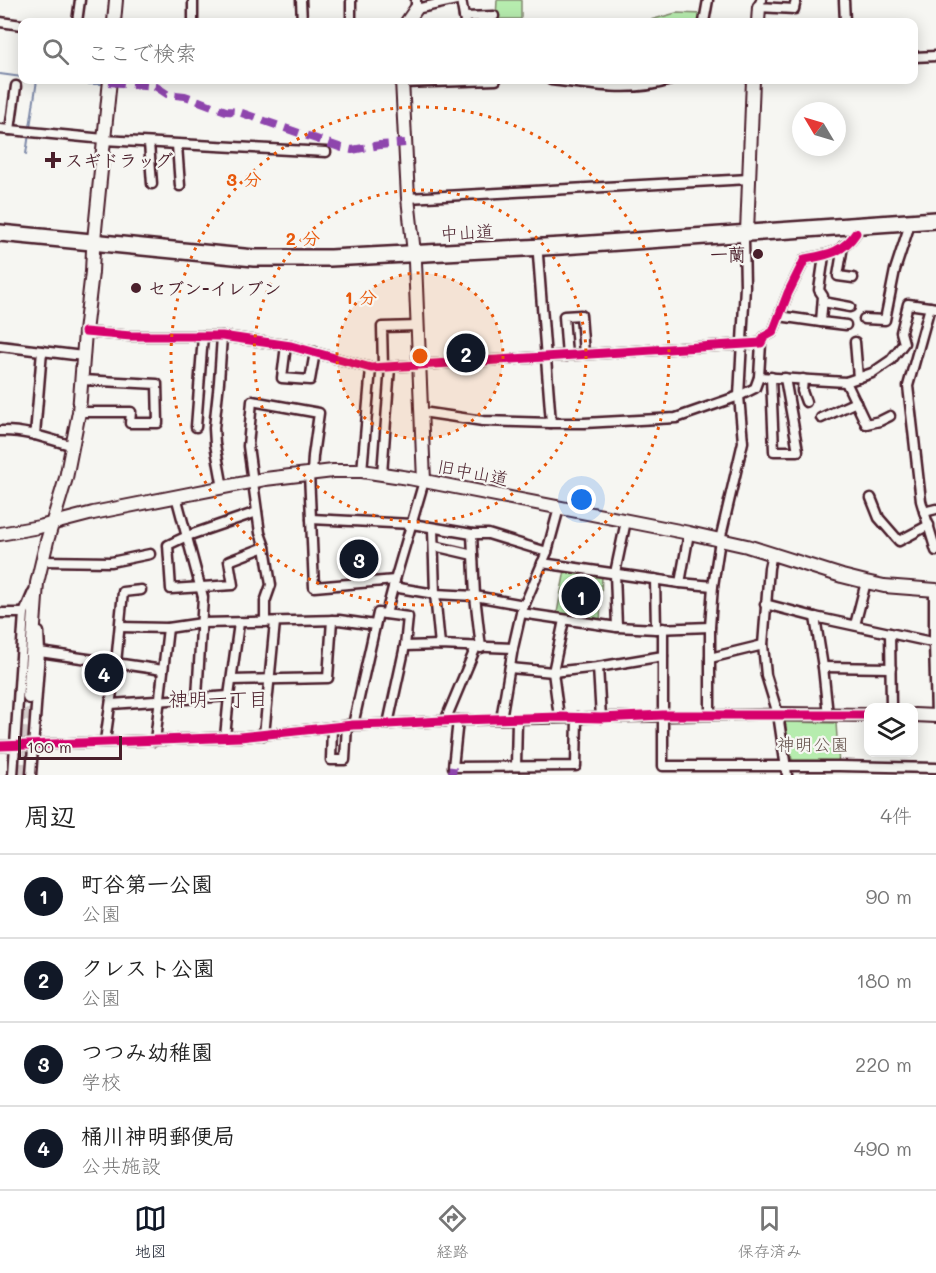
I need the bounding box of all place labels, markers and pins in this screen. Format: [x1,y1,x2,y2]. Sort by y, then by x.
place label: スギドラッグ [65,148,173,172]
marker: スギドラッグ [46,153,60,167]
place label: 一蘭 [710,242,746,266]
marker: 一蘭 [751,247,765,261]
place label: セブン-イレブン [148,276,282,300]
marker: セブン-イレブン [129,281,143,295]
pin: 2 [446,330,486,376]
centre of rings [410,346,430,366]
pin: 3 [340,536,378,582]
pin: 1 [562,574,600,618]
pin: 4 [84,650,124,696]

